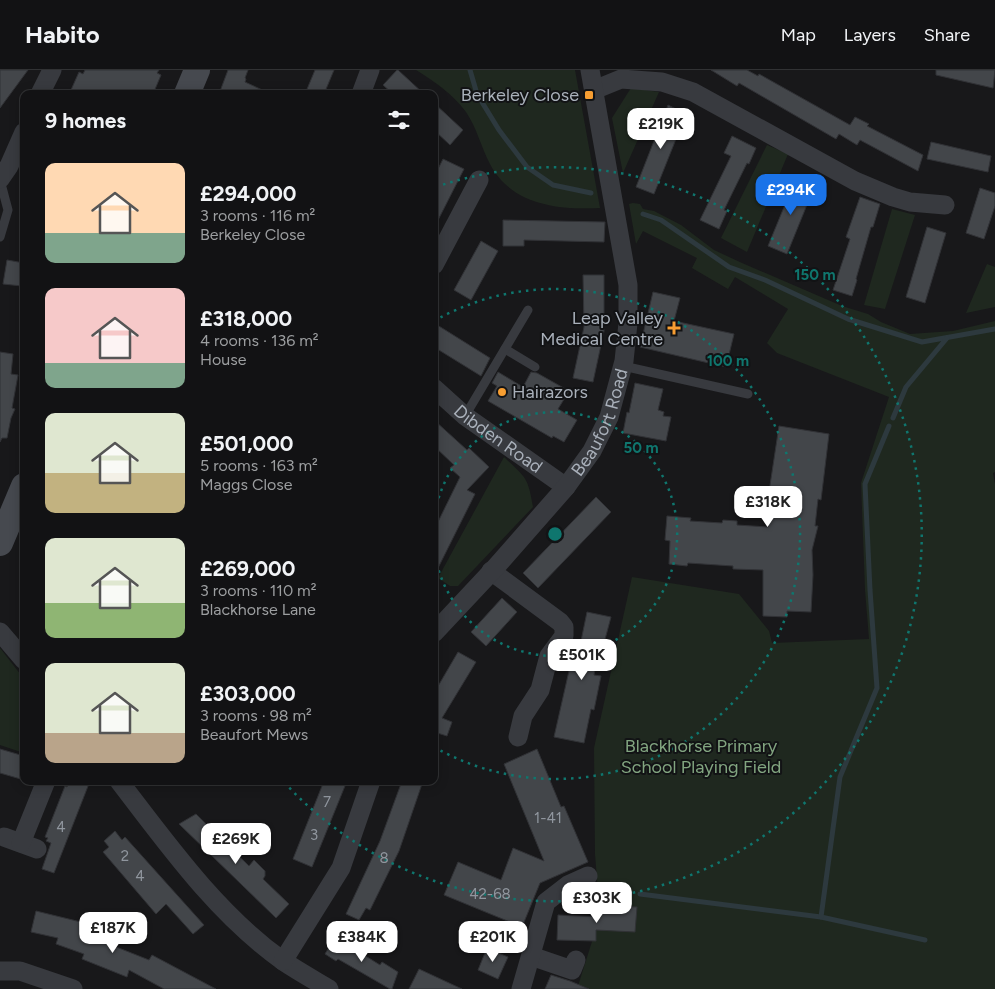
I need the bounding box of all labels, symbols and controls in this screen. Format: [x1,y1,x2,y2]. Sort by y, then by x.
text: Habito [25,20,100,49]
text: Map [781,24,816,46]
text: Layers [844,24,896,46]
text: Share [924,24,970,46]
place label: Berkeley Close [461,84,579,106]
marker: Berkeley Close [583,89,595,101]
icon: filters [385,106,413,134]
text: 9 homes [45,108,126,133]
pin: £219K [626,108,696,150]
text: £219K [638,114,684,133]
pin: £294K [756,174,826,216]
text: £294K [767,180,815,199]
text: £294,000 [200,181,296,206]
icon: home [85,183,145,243]
text: 3 rooms · 116 m² [200,206,315,225]
text: Berkeley Close [200,225,305,244]
text: 150 m [794,266,836,284]
text: £318,000 [200,306,292,331]
place label: Leap Valley Medical Centre [540,307,664,350]
icon: home [85,308,145,368]
marker: Leap Valley Medical Centre [667,321,681,335]
text: 4 rooms · 136 m² [200,331,319,350]
text: House [200,350,246,369]
text: 100 m [707,352,749,370]
street label: Beaufort Road [567,366,632,480]
place label: Hairazors [512,381,588,403]
marker: Hairazors [496,386,508,398]
street label: Dibden Road [449,400,547,478]
text: £501,000 [200,431,293,456]
icon: home [85,433,145,493]
text: 50 m [623,439,659,457]
text: 5 rooms · 163 m² [200,456,318,475]
text: Maggs Close [200,475,292,494]
pin: £318K [733,486,803,528]
text: £318K [745,492,791,511]
centre of rings [546,525,564,543]
text: £269,000 [200,556,295,581]
icon: home [85,558,145,618]
text: 3 rooms · 110 m² [200,581,316,600]
text: Blackhorse Lane [200,600,316,619]
pin: £501K [547,638,617,681]
text: £501K [559,645,605,664]
text: £303,000 [200,681,296,706]
icon: home [85,683,145,743]
text: 3 rooms · 98 m² [200,706,312,725]
text: Beaufort Mews [200,725,308,744]
park label: Blackhorse Primary School Playing Field [621,735,781,778]
house number: 7 [323,793,331,811]
house number: 1-41 [534,809,562,827]
house number: 4 [56,818,66,836]
pin: £269K [201,822,271,865]
house number: 3 [310,826,318,844]
text: £269K [212,829,260,848]
house number: 2 [121,847,129,865]
house number: 8 [379,849,389,867]
house number: 4 [135,867,145,885]
pin: £303K [562,882,632,924]
house number: 42-68 [469,885,511,903]
text: £303K [573,888,621,907]
pin: £187K [78,912,148,954]
text: £187K [90,918,136,937]
pin: £384K [327,920,397,963]
pin: £201K [458,920,528,963]
text: £384K [338,927,387,946]
text: £201K [470,927,516,946]

